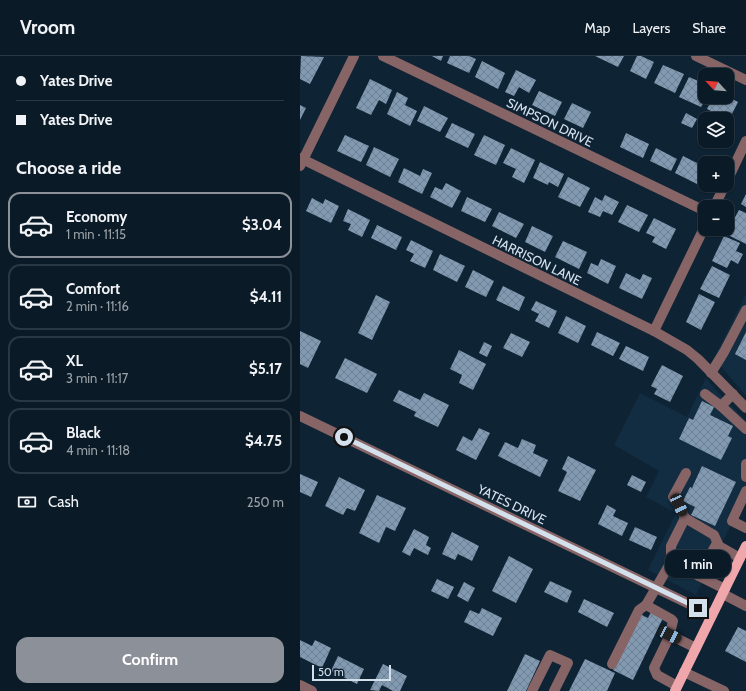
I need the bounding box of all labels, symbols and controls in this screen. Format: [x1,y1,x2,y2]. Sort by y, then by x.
text: Vroom [20,16,75,39]
text: Map [585,19,610,37]
text: Layers [632,19,670,37]
text: Share [692,19,726,37]
north arrow [698,68,734,104]
map controls [698,68,734,236]
text: Yates Drive [40,72,112,90]
street label: SIMPSON DRIVE [504,94,596,150]
text: Yates Drive [40,111,112,129]
button: layers [698,112,734,148]
button: + [698,156,734,192]
text: Choose a ride [16,157,121,179]
button: − [698,200,734,236]
icon: car [18,207,54,243]
text: Economy [66,208,127,226]
text: $3.04 [242,216,282,234]
text: 1 min · 11:15 [66,226,126,242]
street label: HARRISON LANE [490,232,584,288]
icon: car [18,279,54,315]
text: Comfort [66,280,120,298]
text: $4.11 [250,288,282,306]
text: 2 min · 11:16 [66,298,129,314]
icon: car [18,351,54,387]
text: XL [66,352,83,370]
text: $5.17 [249,360,282,378]
text: 3 min · 11:17 [66,370,128,386]
icon: car [18,423,54,459]
text: Black [66,424,101,442]
route start [335,428,353,446]
text: $4.75 [245,432,282,450]
text: 4 min · 11:18 [66,442,130,458]
street label: YATES DRIVE [474,480,549,527]
icon: cash [16,491,38,513]
car [668,492,690,518]
text: Cash [48,493,79,511]
text: 250 m [247,494,284,510]
callout: 1 min [665,550,731,578]
text: 1 min [683,556,713,572]
route end [689,599,707,617]
car [657,624,683,646]
button: Confirm [16,637,284,683]
scale bar [312,663,391,682]
text: 50 m [318,665,344,679]

